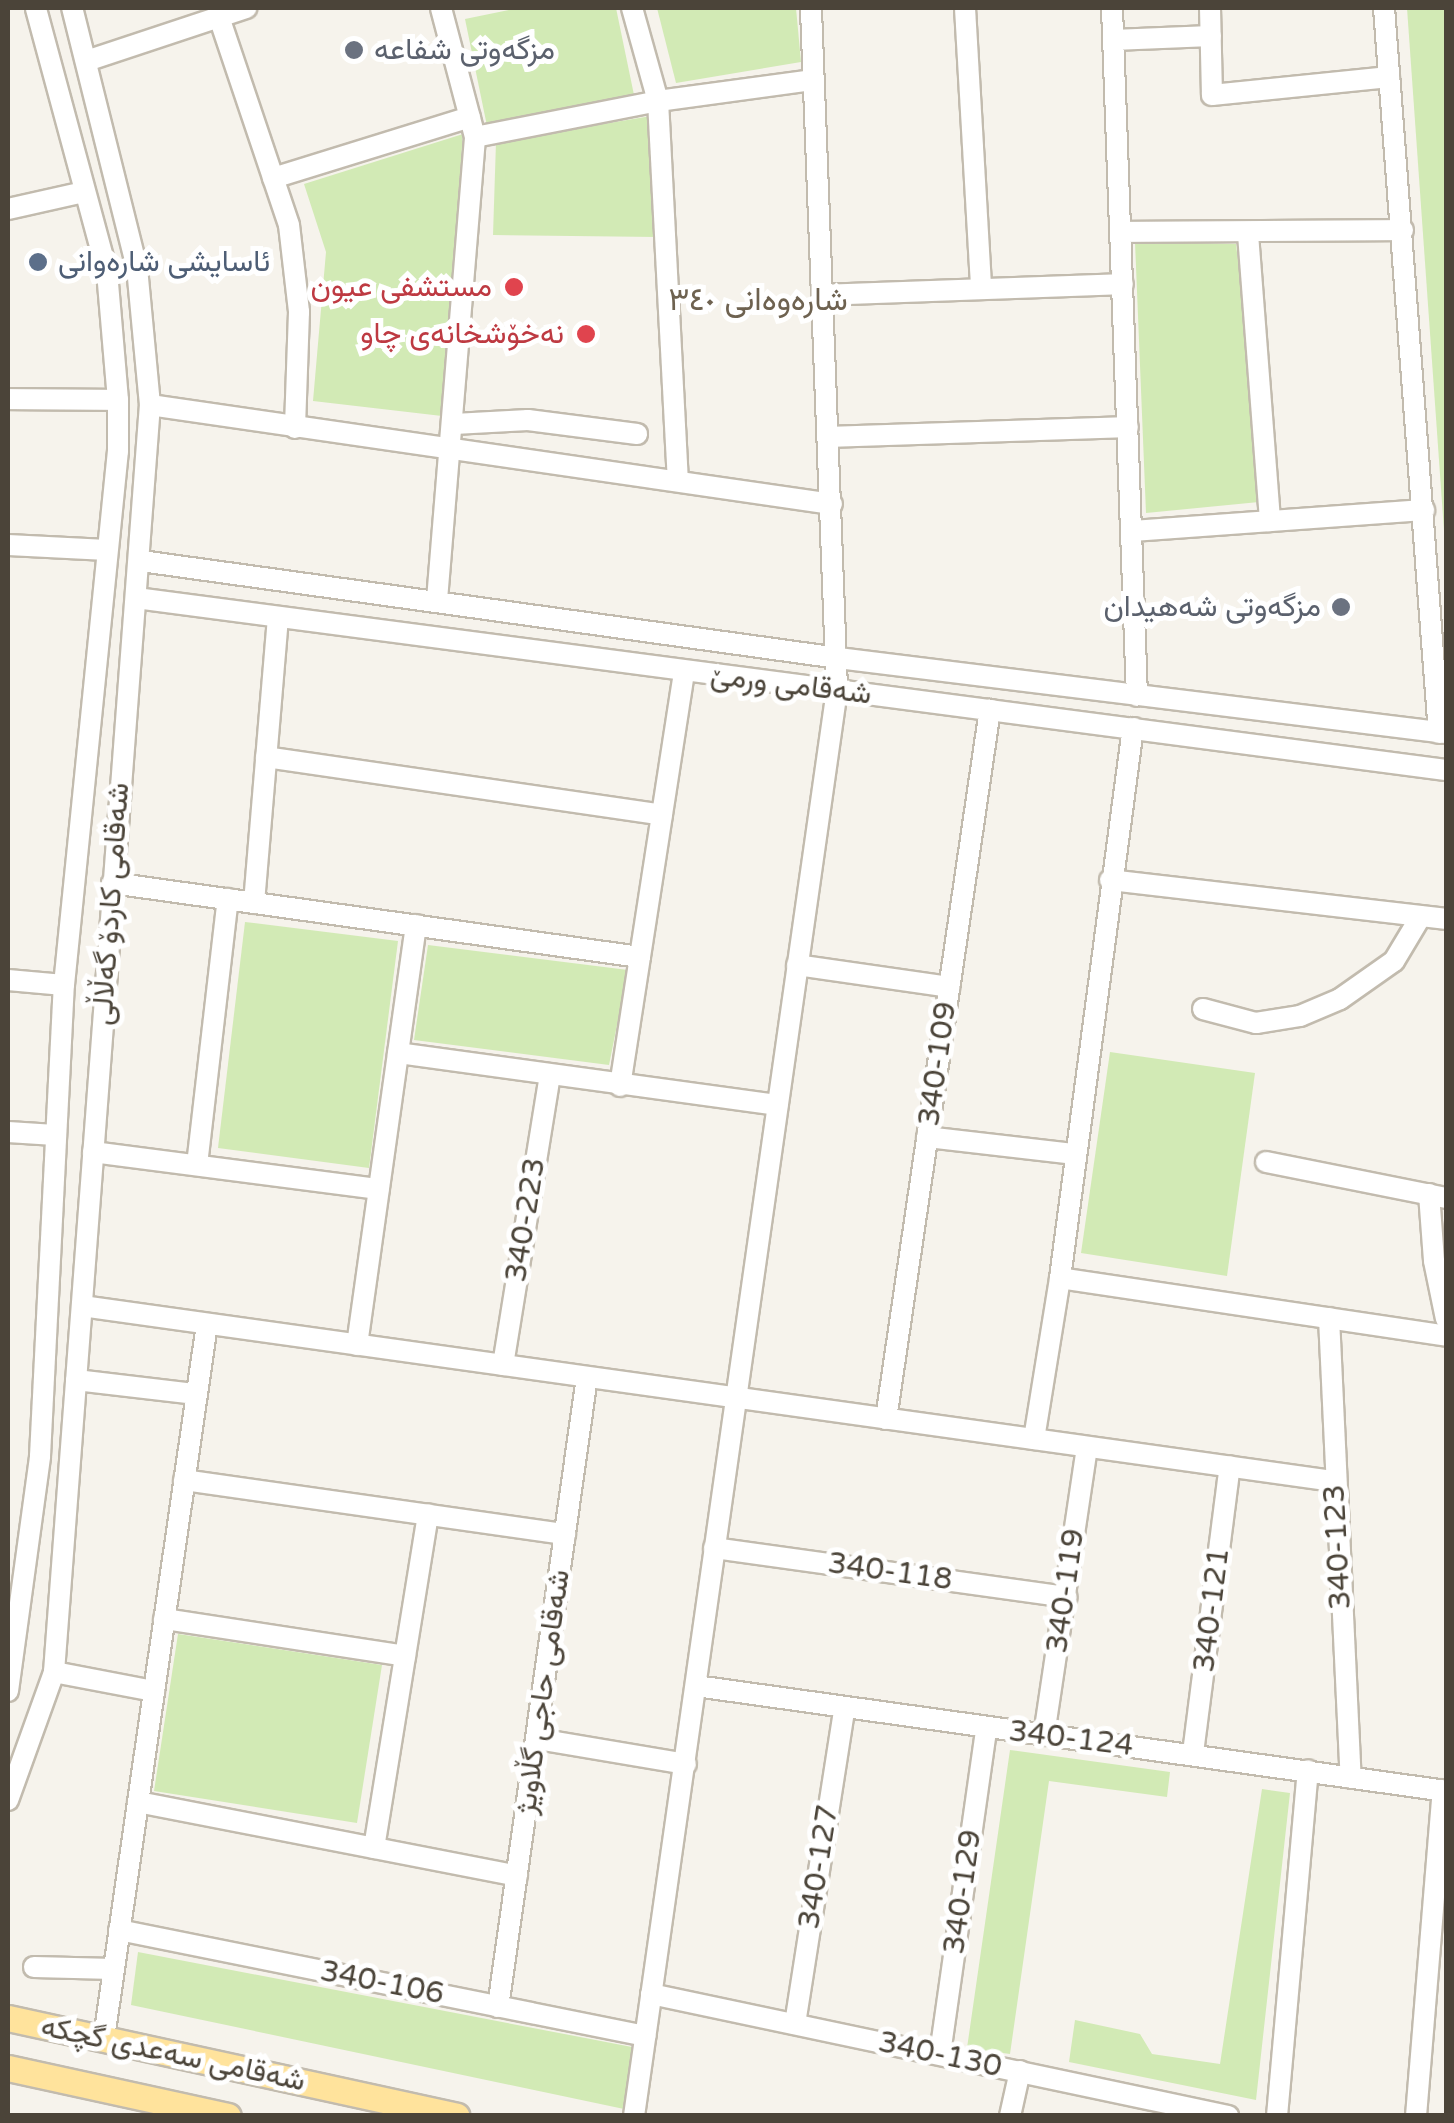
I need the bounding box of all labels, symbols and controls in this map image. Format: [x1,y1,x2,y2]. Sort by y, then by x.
place label: مزگەوتی شفاعە [374,32,555,68]
marker: مزگەوتی شفاعە [343,39,365,61]
place label: ئاسایشی شارەوانی [58,244,270,280]
marker: ئاسایشی شارەوانی [27,251,49,273]
place label: مستشفى عيون [311,269,492,305]
marker: مستشفى عيون [501,274,527,300]
district label: شارەوەانی ٣٤٠ [668,281,848,319]
place label: نەخۆشخانەی چاو [360,316,564,352]
marker: نەخۆشخانەی چاو [573,321,599,347]
place label: مزگەوتی شەهیدان [1103,589,1321,625]
marker: مزگەوتی شەهیدان [1330,596,1352,618]
street label: شەقامی ورمێ [708,657,874,713]
street label: شەقامی کاردۆ گەڵاڵی [85,781,137,1027]
street label: 340-109 [911,999,965,1129]
street label: 340-223 [498,1155,554,1285]
street label: 340-123 [1317,1484,1359,1610]
street label: 340-119 [1039,1526,1093,1656]
street label: 340-118 [825,1545,955,1599]
street label: 340-121 [1187,1546,1237,1674]
street label: شەقامی حاجی گڵاویژ [508,1567,578,1817]
street label: 340-124 [1007,1714,1135,1764]
street label: 340-127 [791,1802,847,1932]
street label: 340-129 [936,1827,990,1957]
street label: 340-106 [317,1953,447,2013]
street label: شەقامی سەعدی گچکە [38,2008,308,2100]
street label: 340-130 [875,2024,1005,2086]

